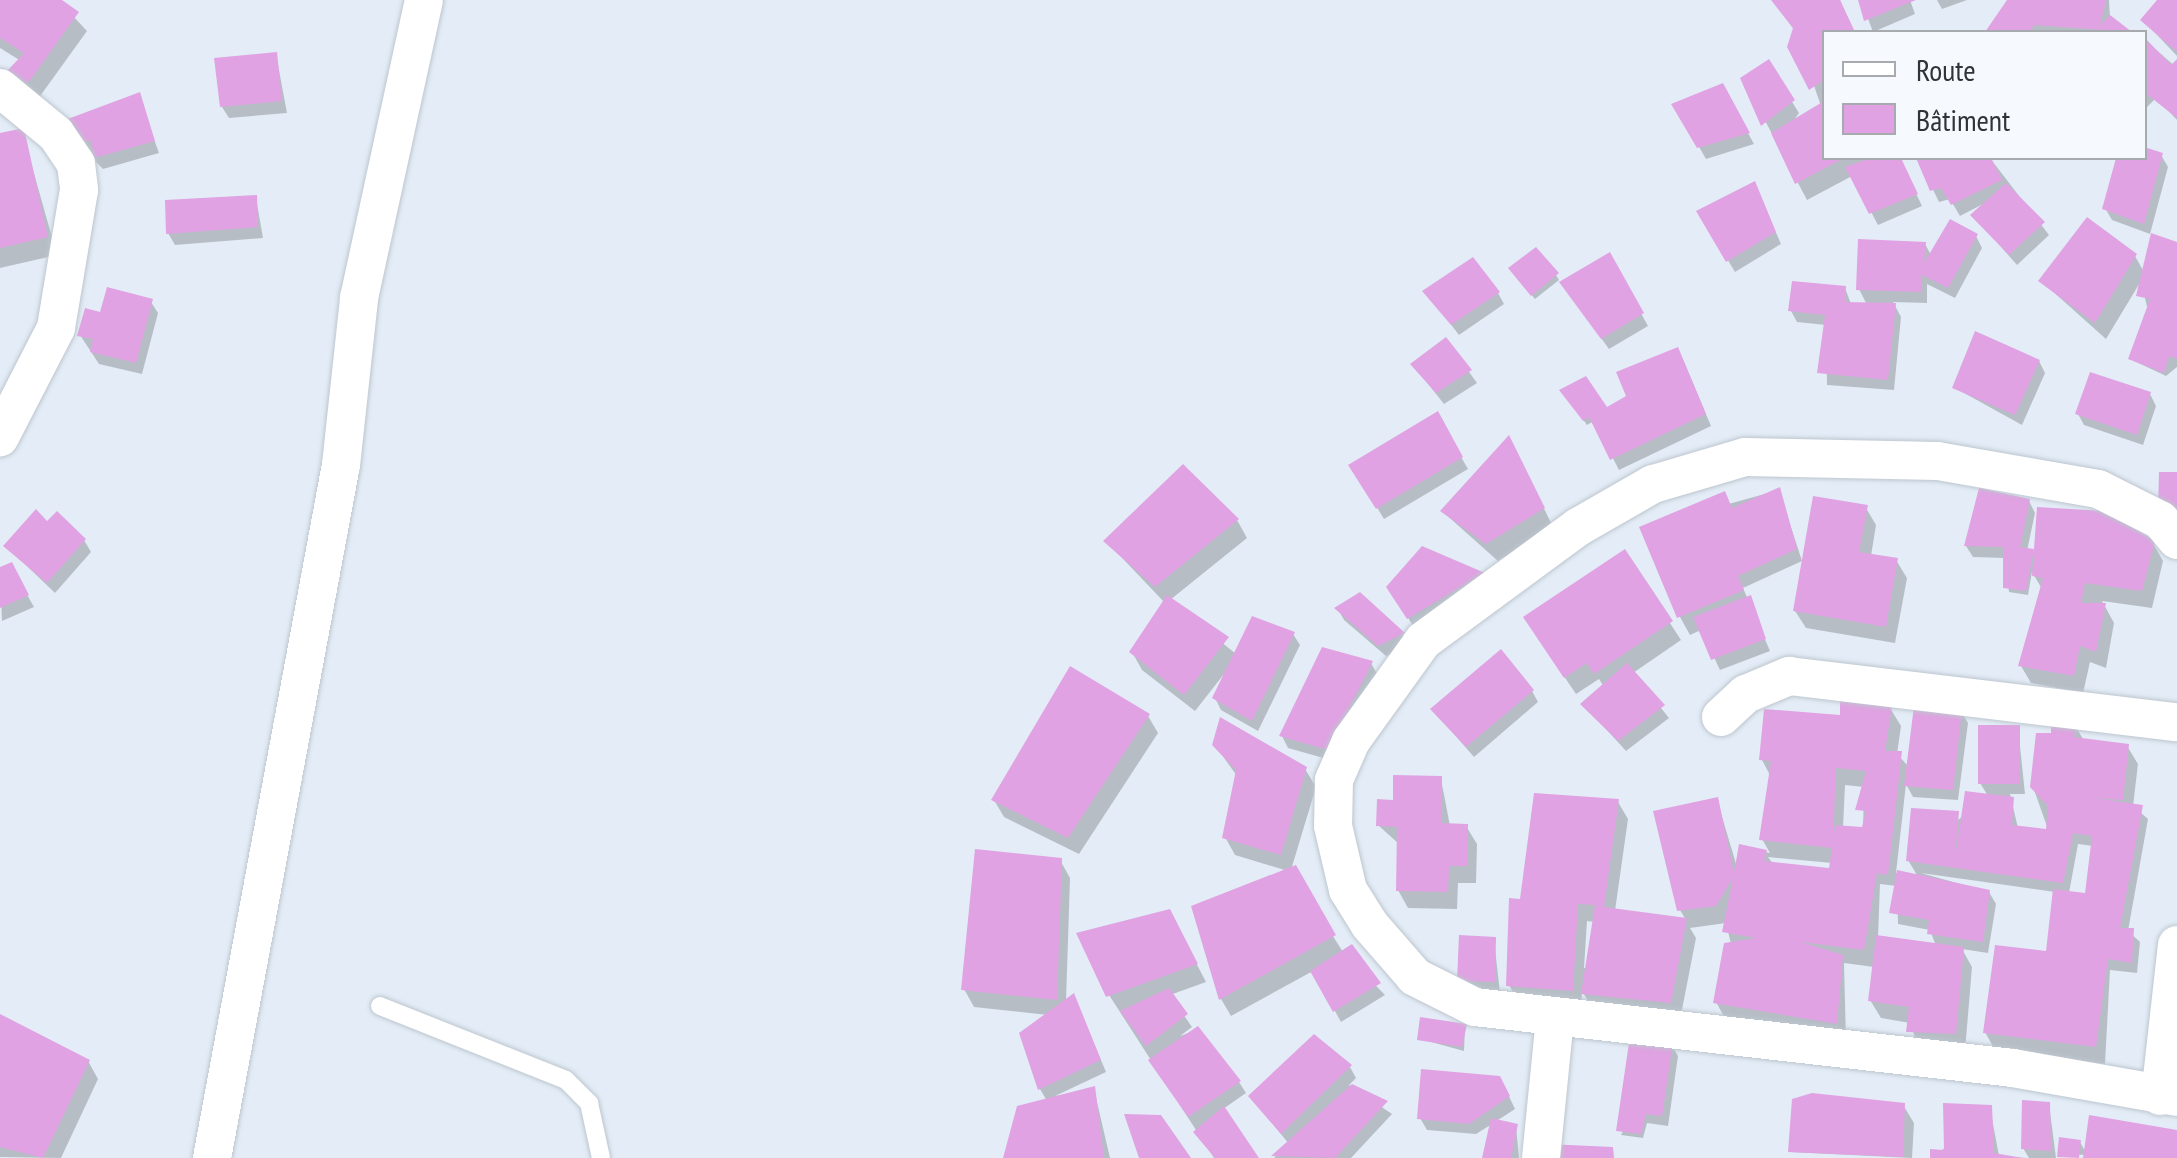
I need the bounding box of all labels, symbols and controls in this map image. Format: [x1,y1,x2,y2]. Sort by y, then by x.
legend [1822,30,2147,160]
text: Route [1916,50,1976,89]
text: Bâtiment [1916,100,2010,139]

